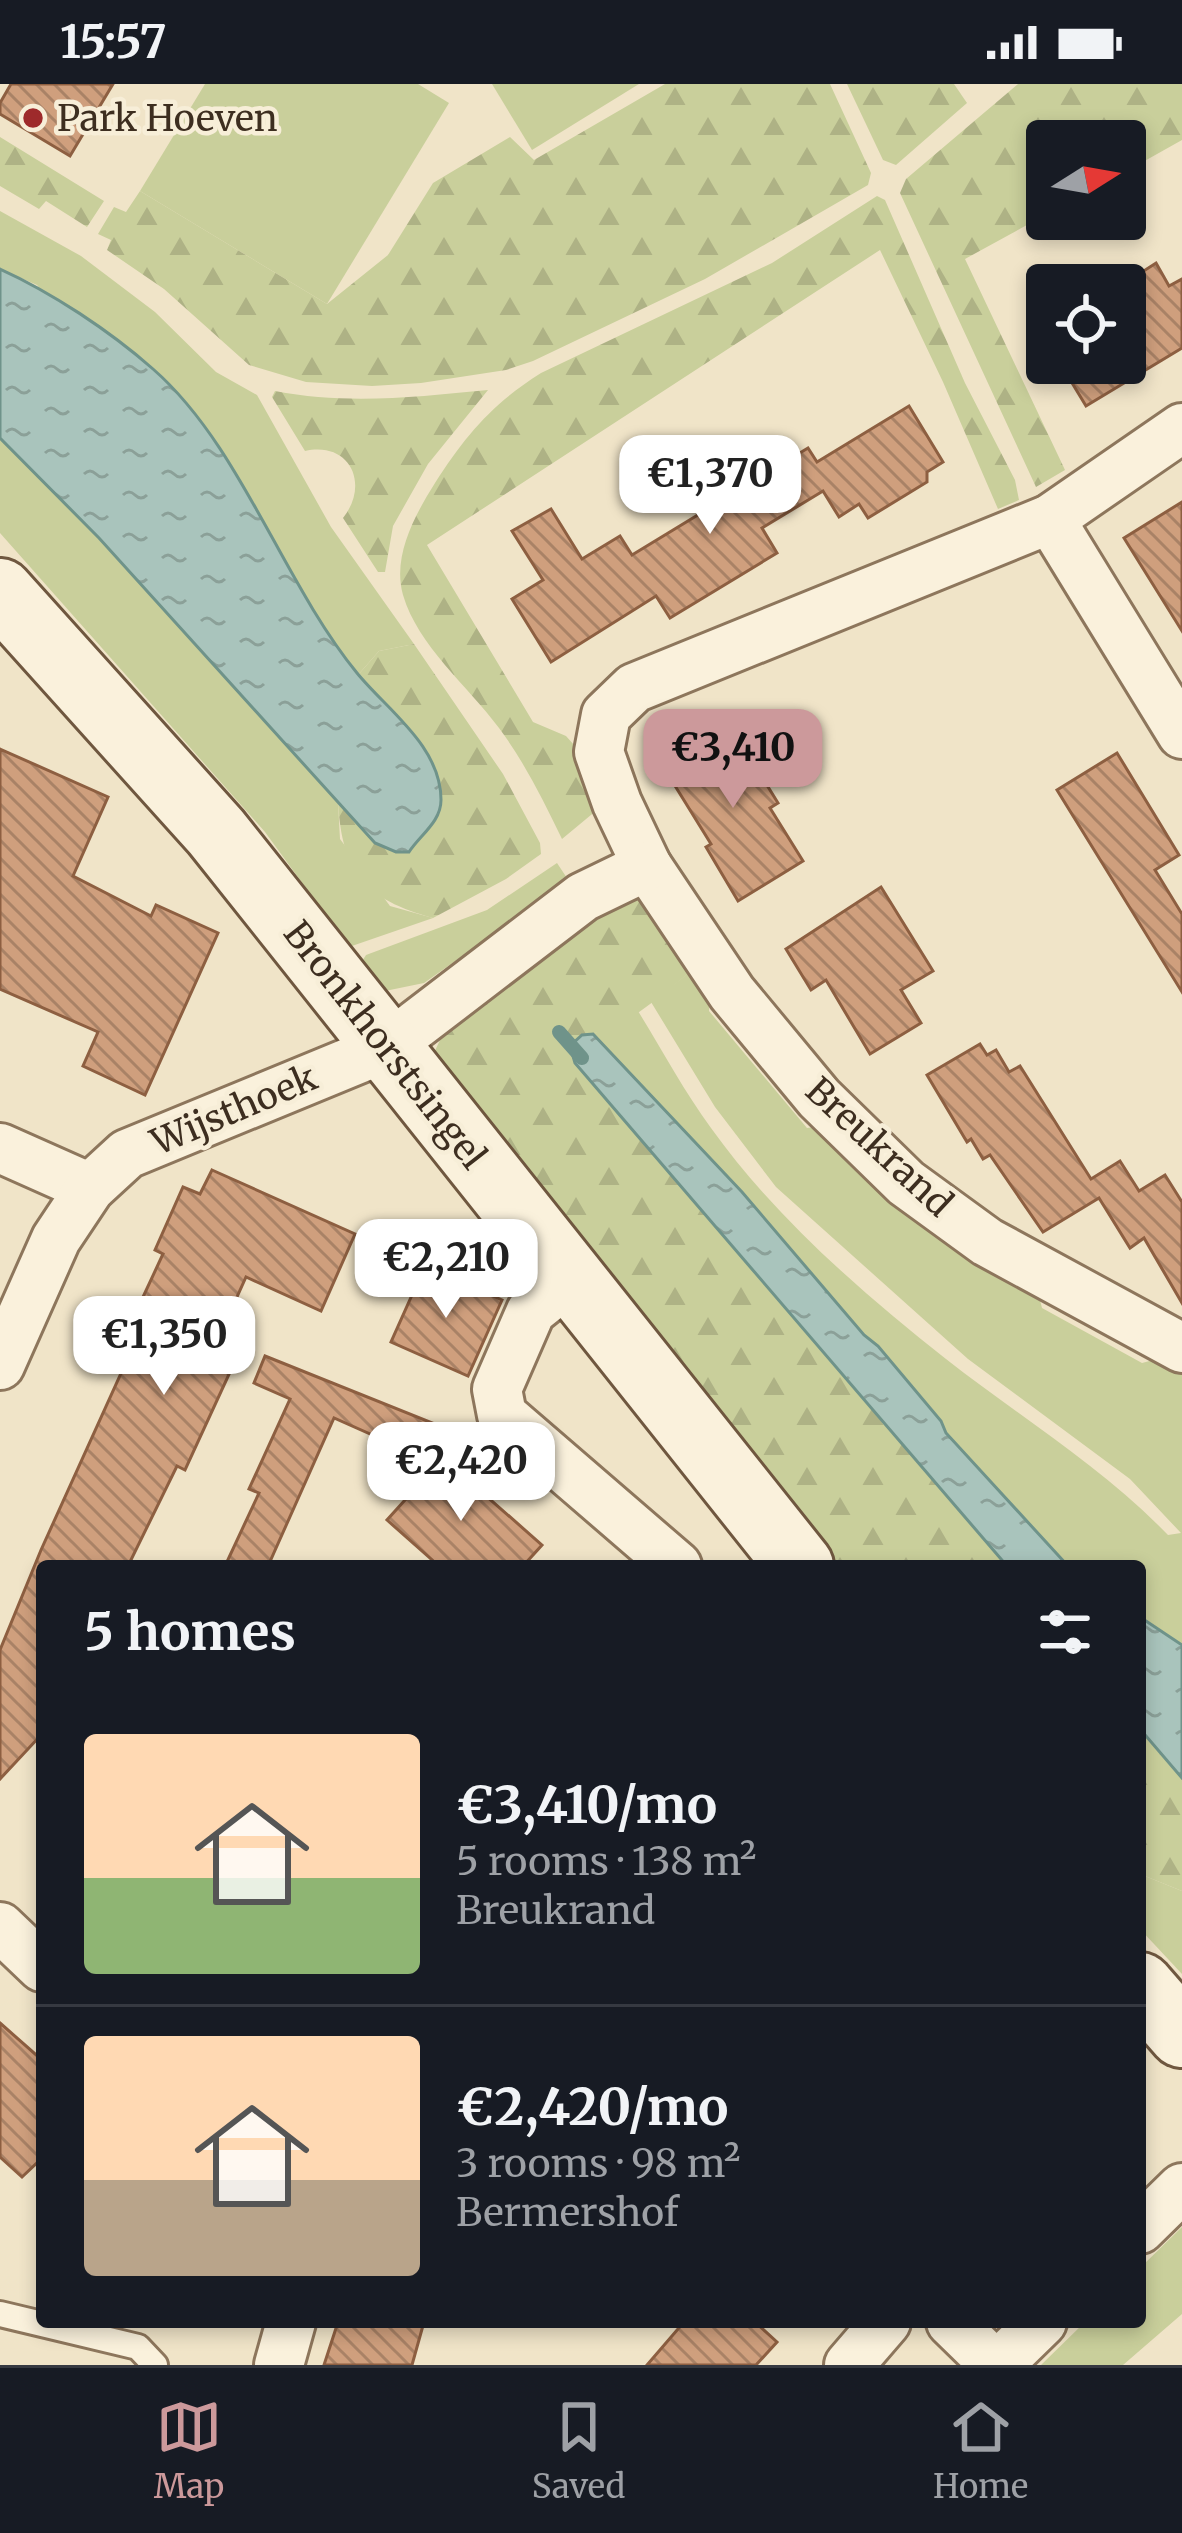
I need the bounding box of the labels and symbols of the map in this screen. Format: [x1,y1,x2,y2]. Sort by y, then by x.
place label: Park Hoeven [57,96,278,141]
marker: Park Hoeven [20,105,46,131]
north arrow [1026,120,1146,240]
pin: €1,370 [612,435,808,537]
pin: €3,410 [635,709,831,811]
street label: Bronkhorstsingel [274,912,496,1178]
street label: Wijsthoek [143,1055,324,1165]
street label: Breukrand [796,1068,962,1226]
pin: €2,210 [348,1219,544,1321]
pin: €1,350 [66,1296,262,1398]
pin: €2,420 [363,1422,559,1524]

